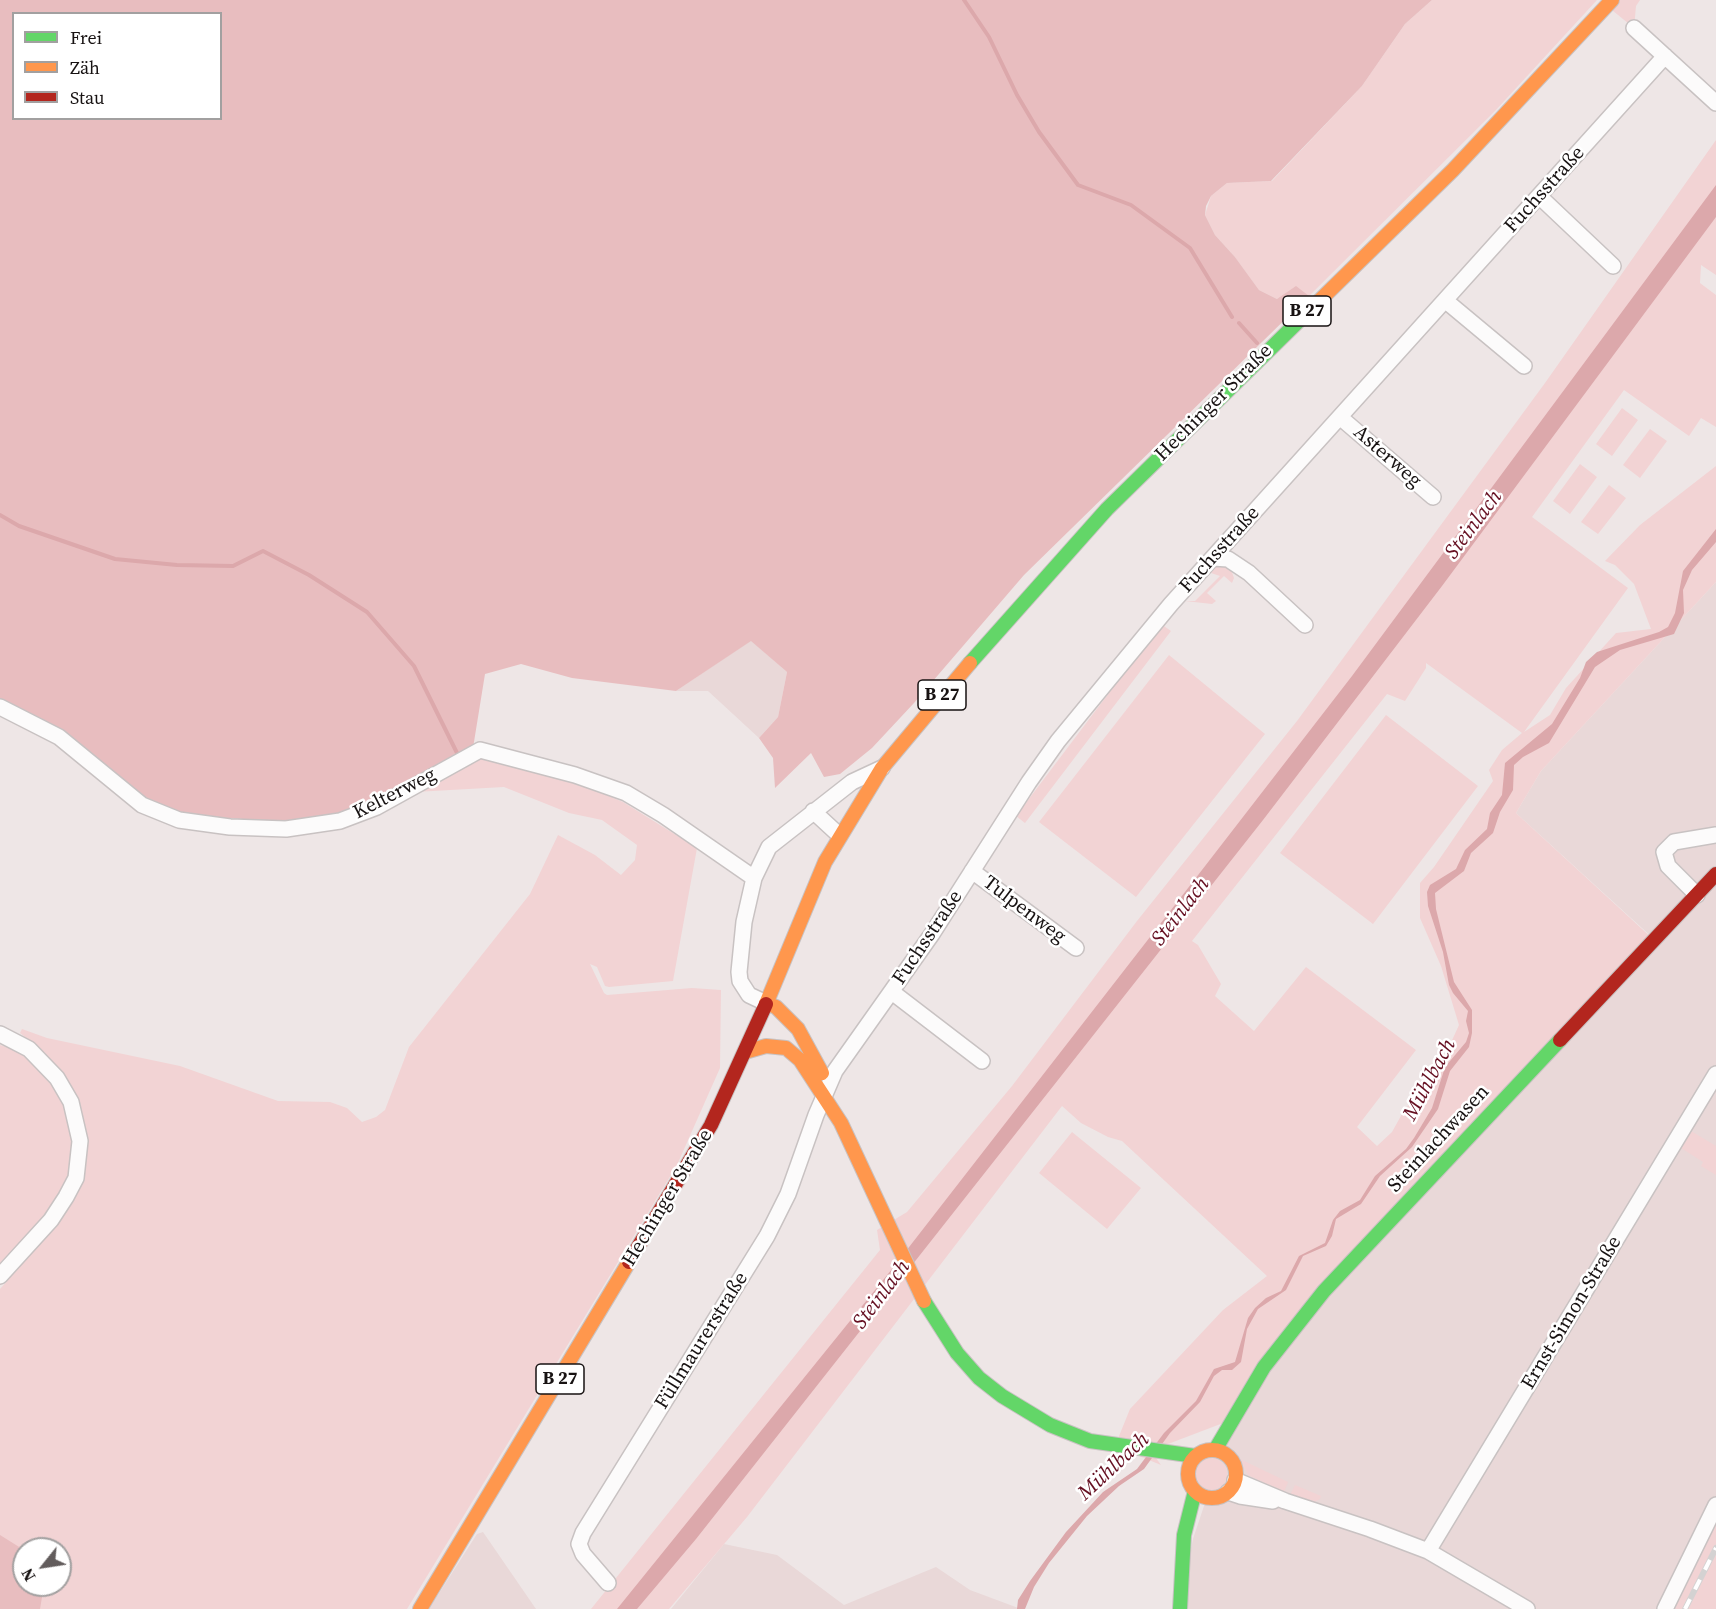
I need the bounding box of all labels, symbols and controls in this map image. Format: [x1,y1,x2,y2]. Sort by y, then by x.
legend [12,12,222,120]
text: Frei [70,25,102,50]
text: Zäh [70,55,100,80]
text: Stau [70,85,105,110]
street label: Fuchsstraße [1500,142,1590,238]
road number: B 27 [1283,296,1331,326]
street label: Hechinger Straße [1150,339,1278,467]
street label: Asterweg [1348,421,1426,493]
water label: Steinlach [1440,486,1508,564]
street label: Fuchsstraße [1175,502,1265,598]
road number: B 27 [918,680,966,710]
street label: Kelterweg [350,763,440,825]
street label: Tulpenweg [978,871,1070,949]
water label: Steinlach [1146,873,1216,951]
street label: Fuchsstraße [888,886,968,990]
water label: Mühlbach [1398,1035,1462,1125]
street label: Steinlachwasen [1383,1080,1495,1198]
street label: Hechinger Straße [618,1125,718,1271]
street label: Ernst-Simon-Straße [1517,1232,1627,1394]
water label: Steinlach [848,1256,916,1334]
street label: Füllmaurerstraße [650,1268,754,1414]
road number: B 27 [536,1364,584,1394]
water label: Mühlbach [1073,1428,1155,1506]
north arrow [12,1537,72,1597]
text: N [16,1564,41,1586]

